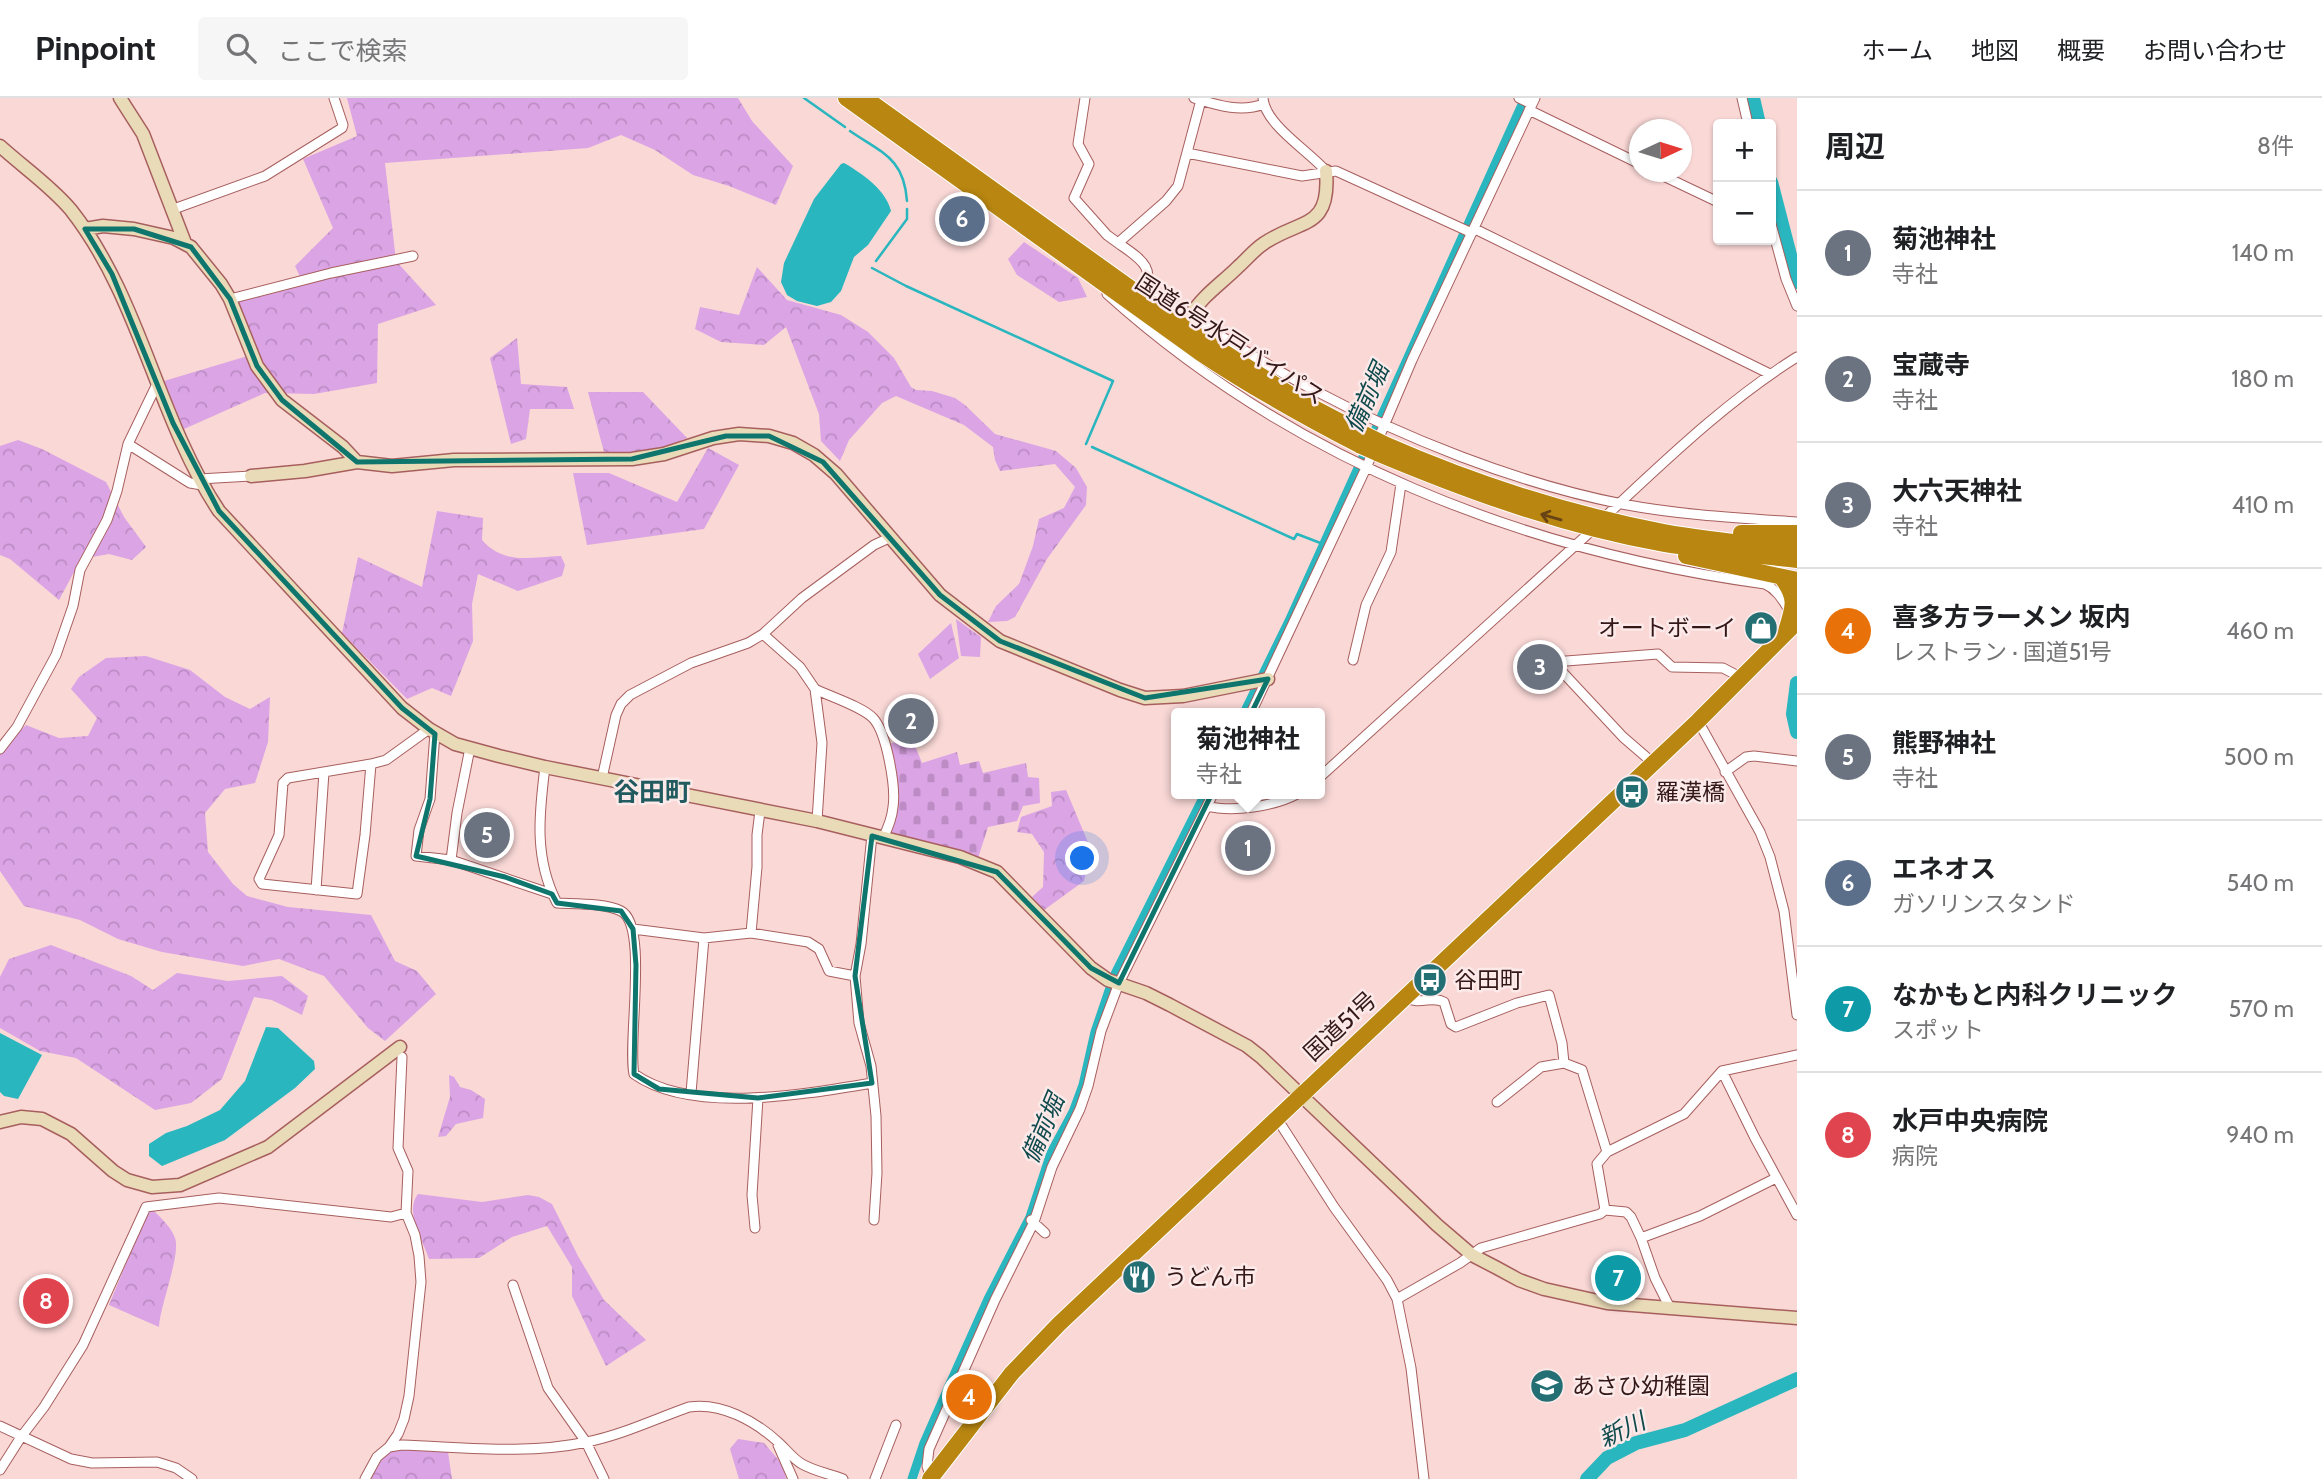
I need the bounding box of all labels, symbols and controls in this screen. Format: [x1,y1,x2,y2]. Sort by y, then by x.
search box [198,17,688,80]
text: Pinpoint [35,28,156,68]
icon: search [222,29,260,67]
text: ここで検索 [278,35,408,67]
text: ホーム [1862,36,1933,65]
text: 地図 [1971,36,2019,65]
text: 概要 [2057,36,2105,65]
text: お問い合わせ [2143,36,2287,65]
north arrow [1629,119,1692,182]
map controls [1713,119,1776,245]
button: + [1713,119,1776,182]
text: 周辺 [1825,128,1885,165]
text: 8件 [2257,132,2294,160]
button: − [1713,182,1776,245]
pin: 6 [939,193,985,245]
text: 菊池神社 [1892,223,1996,255]
text: 1 [1844,239,1852,267]
text: 140 m [2232,239,2294,267]
text: 寺社 [1892,260,1938,288]
street label: 国道6号水戸バイパス [1130,267,1330,411]
text: 宝蔵寺 [1892,349,1970,381]
water label: 備前堀 [1339,355,1396,437]
text: 2 [1842,365,1854,393]
text: 180 m [2231,365,2294,393]
text: 寺社 [1892,386,1938,414]
text: 大六天神社 [1892,475,2022,507]
text: 3 [1842,491,1854,519]
text: 410 m [2232,491,2294,519]
one-way arrow [1540,510,1563,523]
text: 寺社 [1892,512,1938,540]
text: 喜多方ラーメン 坂内 [1892,601,2131,633]
shop icon: オートボーイ [1742,609,1780,647]
place label: オートボーイ [1598,614,1736,642]
text: 4 [1841,617,1855,645]
text: 460 m [2226,617,2294,645]
text: レストラン · 国道51号 [1892,638,2112,666]
pin: 3 [1517,641,1563,693]
pin: 2 [888,695,934,747]
popup [1171,708,1325,799]
text: 菊池神社 [1196,723,1300,755]
text: 熊野神社 [1892,727,1996,759]
text: 5 [1842,743,1854,771]
text: 500 m [2224,743,2294,771]
text: 寺社 [1196,760,1242,788]
text: 寺社 [1892,764,1938,792]
bus stop icon: 羅漢橋 [1613,773,1651,811]
district label: 谷田町 [613,776,691,808]
place label: 羅漢橋 [1656,778,1725,806]
pin: 5 [464,809,510,861]
pin: 1 [1225,822,1271,874]
your location [1065,841,1099,875]
text: エネオス [1892,853,1996,885]
text: 6 [1842,869,1854,897]
text: 540 m [2227,869,2294,897]
text: ガソリンスタンド [1892,890,2076,918]
bus stop icon: 谷田町 [1411,961,1449,999]
place label: 谷田町 [1454,966,1523,994]
text: なかもと内科クリニック [1892,979,2177,1011]
street label: 国道51号 [1298,985,1382,1067]
text: 7 [1842,995,1854,1023]
text: 570 m [2229,995,2294,1023]
text: スポット [1892,1016,1984,1044]
water label: 備前堀 [1015,1086,1072,1168]
text: 水戸中央病院 [1892,1105,2048,1137]
text: 8 [1841,1121,1855,1149]
text: 940 m [2226,1121,2294,1149]
text: 病院 [1892,1142,1938,1170]
pin: 7 [1595,1252,1641,1304]
restaurant icon: うどん市 [1120,1258,1158,1296]
place label: うどん市 [1164,1263,1256,1291]
pin: 8 [23,1275,69,1327]
school or university icon: あさひ幼稚園 [1528,1367,1566,1405]
pin: 4 [946,1371,992,1423]
place label: あさひ幼稚園 [1572,1372,1710,1400]
water label: 新川 [1594,1405,1652,1453]

